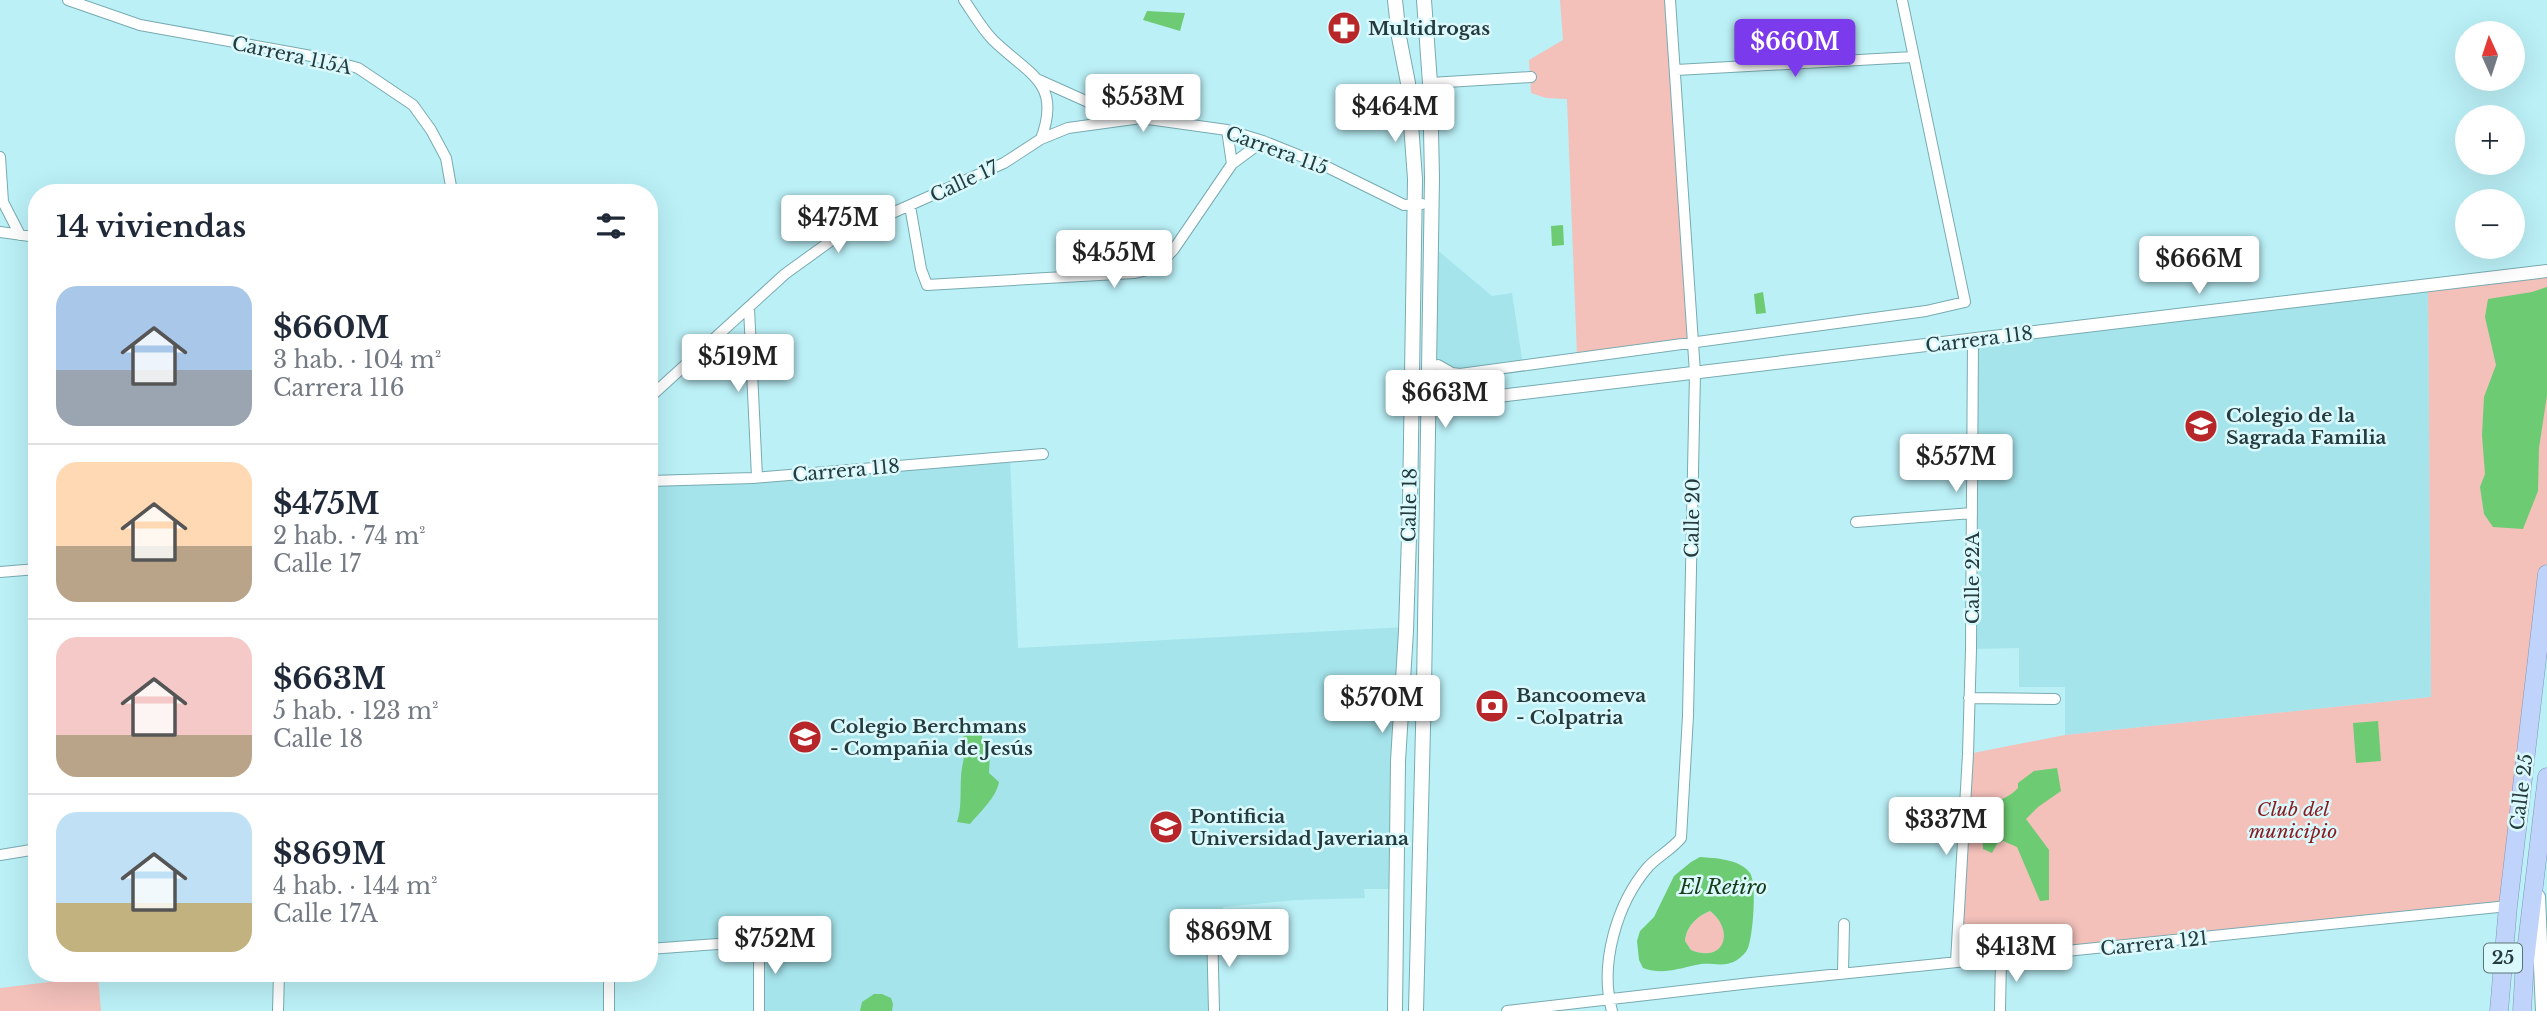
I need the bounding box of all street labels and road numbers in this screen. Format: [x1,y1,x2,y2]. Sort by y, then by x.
street label: Carrera 115A [230,32,354,79]
street label: Carrera 115 [1223,121,1331,180]
street label: Calle 17 [927,156,1002,207]
street label: Carrera 118 [1924,322,2034,357]
street label: Carrera 118 [791,454,901,487]
street label: Calle 18 [1397,468,1422,542]
street label: Calle 20 [1680,478,1705,558]
street label: Calle 22A [1961,531,1984,624]
street label: Calle 25 [2505,752,2538,832]
street label: Carrera 121 [2099,926,2209,961]
road number: 25 [2484,944,2522,973]

